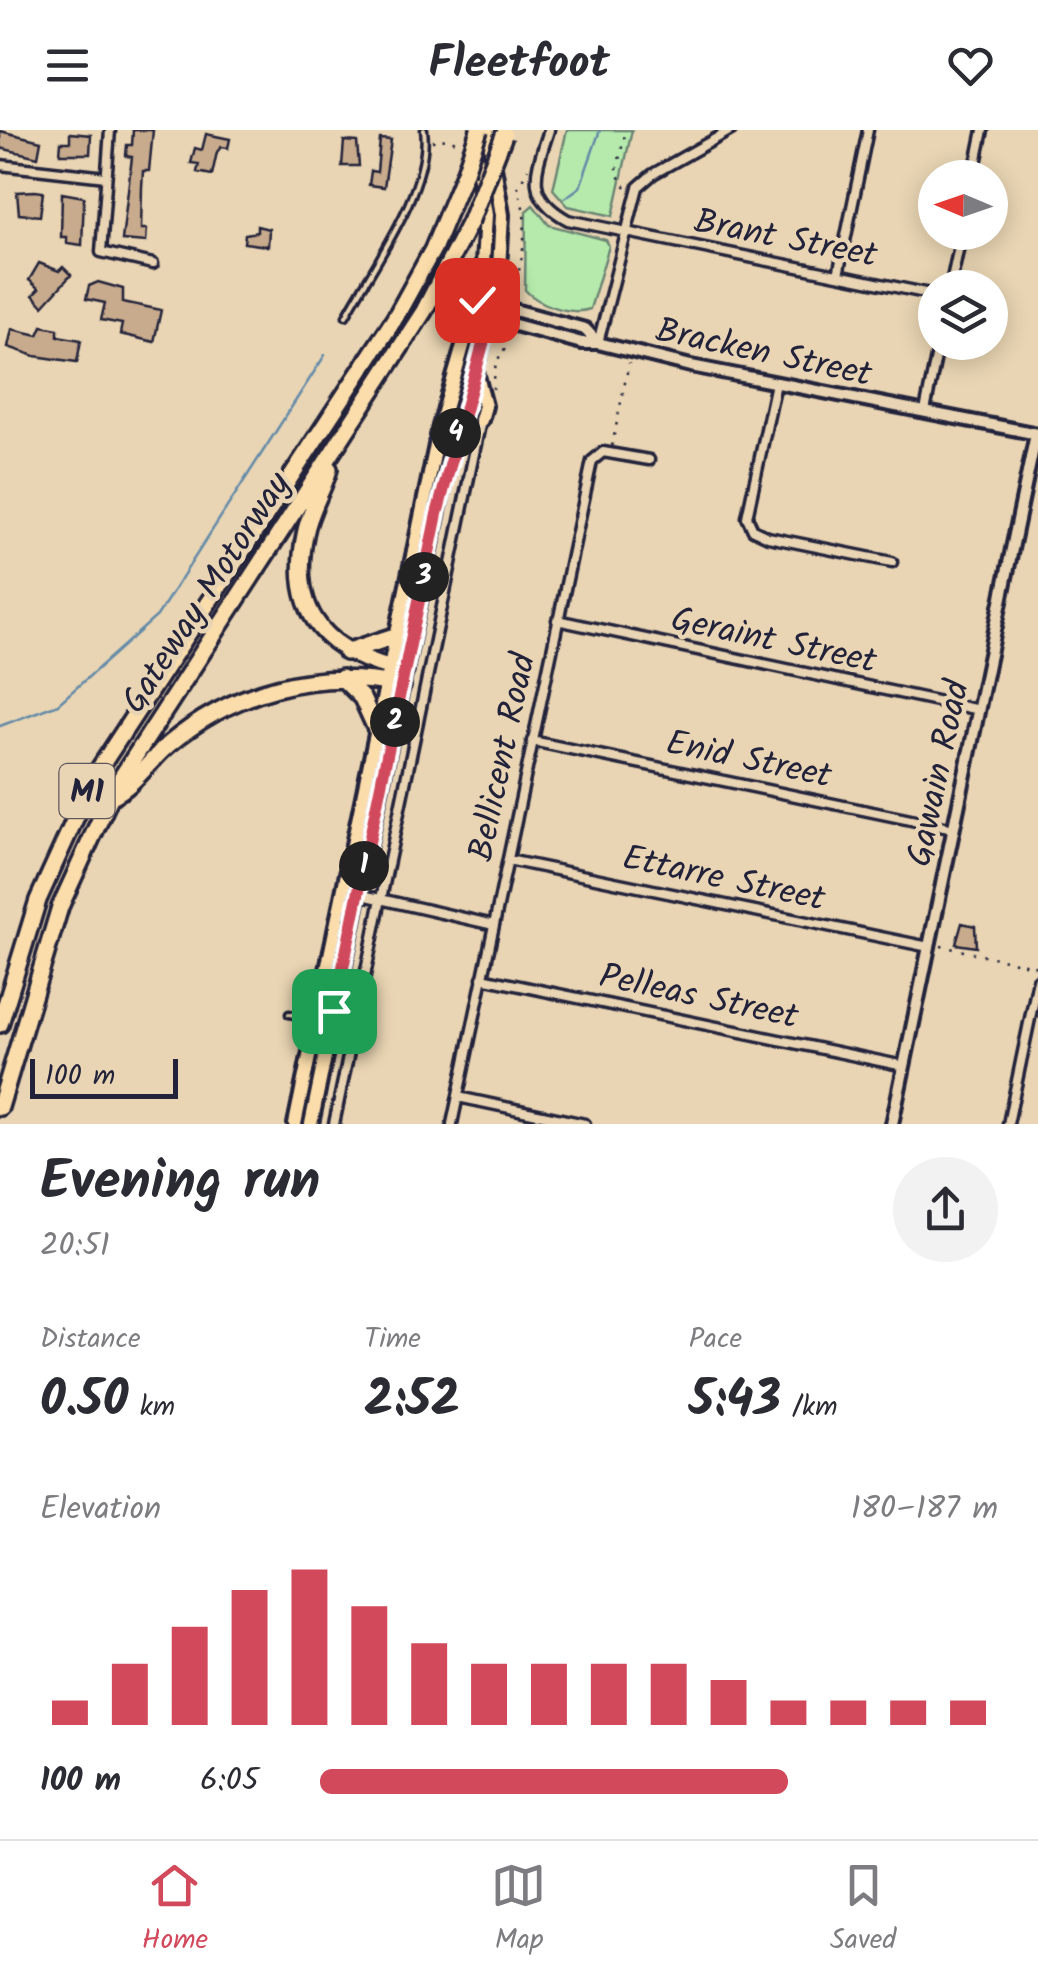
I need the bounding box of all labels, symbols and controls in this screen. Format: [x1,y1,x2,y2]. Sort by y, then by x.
text: Fleetfoot [428,29,610,101]
icon: menu [40,38,95,93]
icon: heart [943,38,998,93]
north arrow [918,160,1008,250]
map controls [918,160,1008,360]
street label: Brant Street [689,195,882,285]
pin [435,258,520,343]
button: layers [918,270,1008,360]
icon: check [450,273,505,328]
street label: Bracken Street [650,304,877,404]
pin: 4 [431,408,481,458]
text: 4 [448,410,464,455]
street label: Gateway Motorway [108,461,307,726]
pin: 3 [399,552,449,602]
text: 3 [416,554,432,599]
street label: Geraint Street [666,593,882,691]
street label: Bellicent Road [455,647,554,867]
street label: Gawain Road [893,674,987,872]
pin: 2 [370,697,420,747]
text: 2 [387,699,403,744]
street label: Enid Street [661,716,837,806]
road number: M1 [59,764,114,818]
street label: Ettarre Street [617,831,830,929]
pin: 1 [339,841,389,891]
text: 1 [360,843,368,888]
street label: Pelleas Street [594,950,803,1046]
pin [292,969,377,1054]
icon: arrive [307,984,362,1039]
scale bar [30,1054,178,1098]
text: 100 m [45,1054,115,1099]
text: Evening run [40,1140,320,1227]
button: share [893,1157,998,1262]
text: 20:51 [40,1221,110,1272]
text: Distance [40,1317,141,1362]
text: Time [364,1317,421,1362]
text: Pace [689,1317,742,1362]
text: 0.50 [40,1362,128,1442]
text: 2:52 [364,1362,460,1442]
text: 5:43 [689,1362,781,1442]
text: km [128,1385,175,1430]
text: /km [781,1385,837,1430]
text: Elevation [40,1484,161,1535]
text: 180–187 m [851,1484,998,1535]
text: 100 m [40,1756,121,1807]
text: 6:05 [200,1756,259,1807]
tab: Home [142,1858,208,1963]
tab: Map [491,1858,546,1963]
tab: Saved [830,1858,896,1963]

